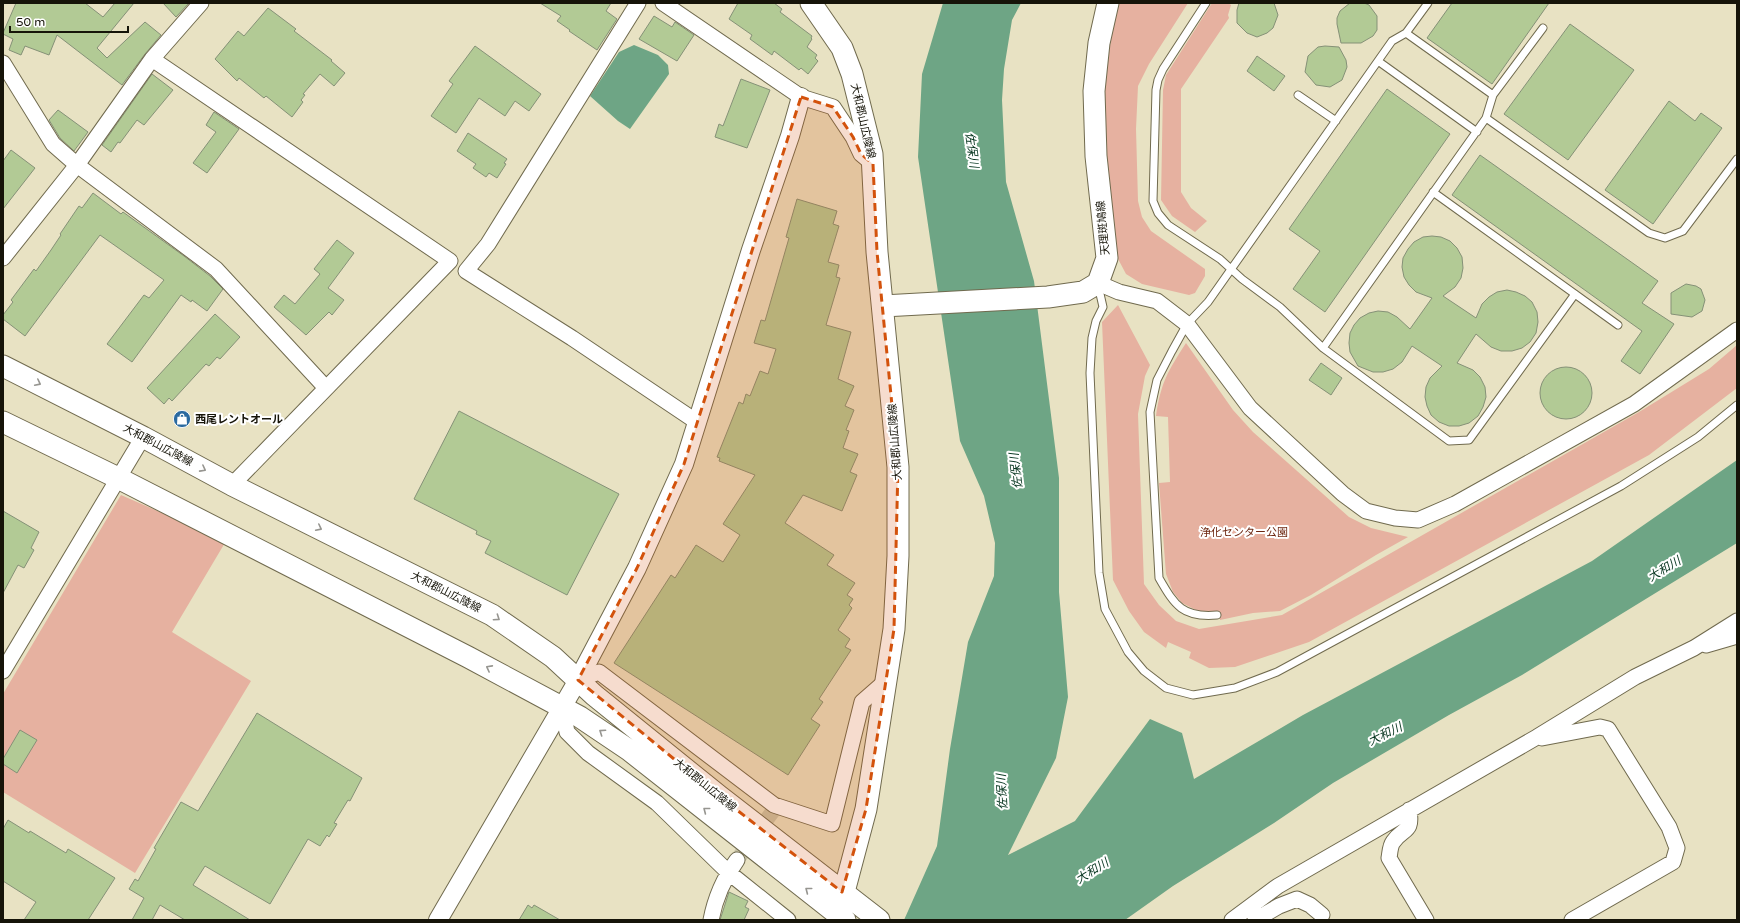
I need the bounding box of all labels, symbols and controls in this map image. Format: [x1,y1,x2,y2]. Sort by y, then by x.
scale bar [10,8,128,34]
text: 50 m [16,15,45,29]
street label: 大和郡山広陵線 [848,82,878,160]
water label: 佐保川 [963,131,982,171]
street label: 天理斑鳩線 [1094,200,1112,256]
one-way arrow [34,379,41,386]
street label: 大和郡山広陵線 [886,403,904,481]
shop icon: 西尾レントオール [172,409,192,429]
place label: 西尾レントオール [195,413,283,426]
street label: 大和郡山広陵線 [121,421,195,469]
water label: 佐保川 [1007,450,1025,490]
one-way arrow [199,465,206,472]
one-way arrow [314,523,322,531]
park label: 浄化センター公園 [1200,526,1288,539]
water label: 大和川 [1645,553,1685,584]
street label: 大和郡山広陵線 [409,569,483,615]
one-way arrow [493,614,500,621]
one-way arrow [486,665,493,672]
water label: 大和川 [1366,719,1406,748]
one-way arrow [599,729,606,737]
street label: 大和郡山広陵線 [671,756,739,814]
water label: 佐保川 [994,772,1010,810]
one-way arrow [703,808,710,815]
water label: 大和川 [1073,854,1113,886]
one-way arrow [806,888,813,895]

